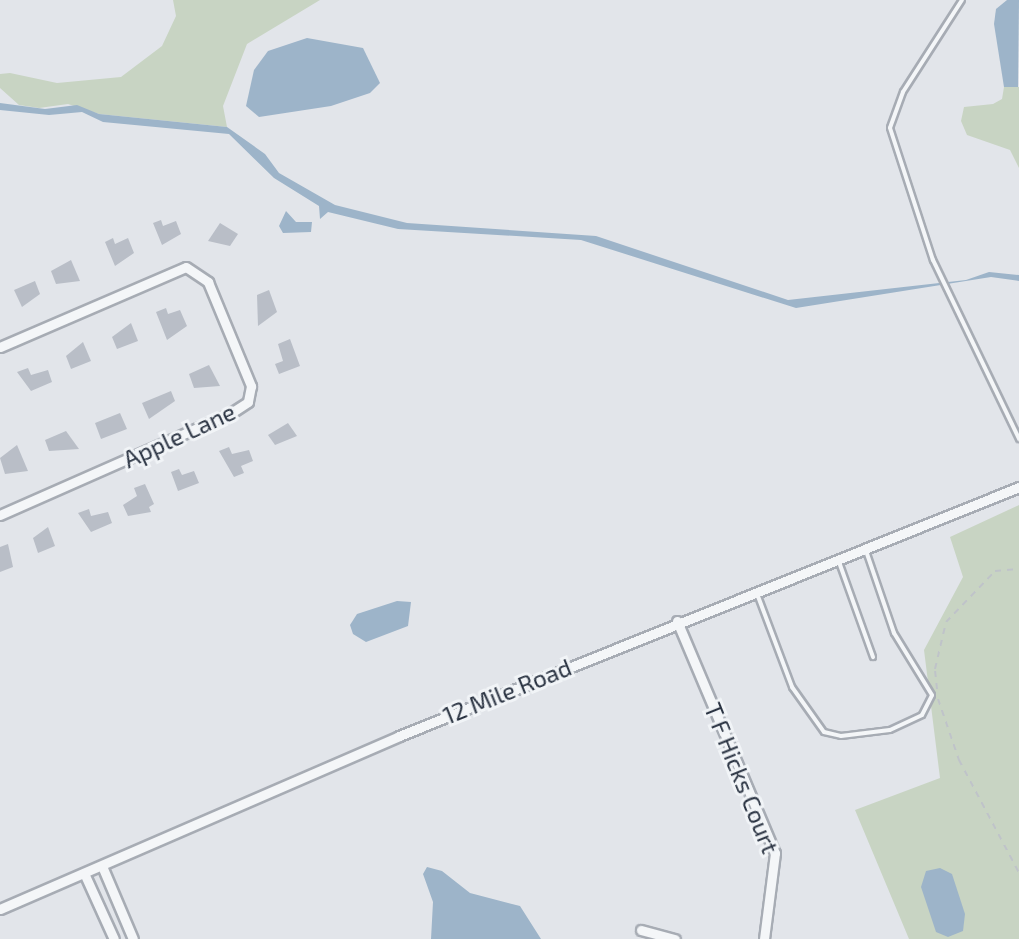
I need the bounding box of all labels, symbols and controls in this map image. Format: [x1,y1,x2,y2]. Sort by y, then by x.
street label: Apple Lane [118,396,240,474]
street label: 12 Mile Road [439,652,575,730]
street label: T F Hicks Court [699,698,785,858]

